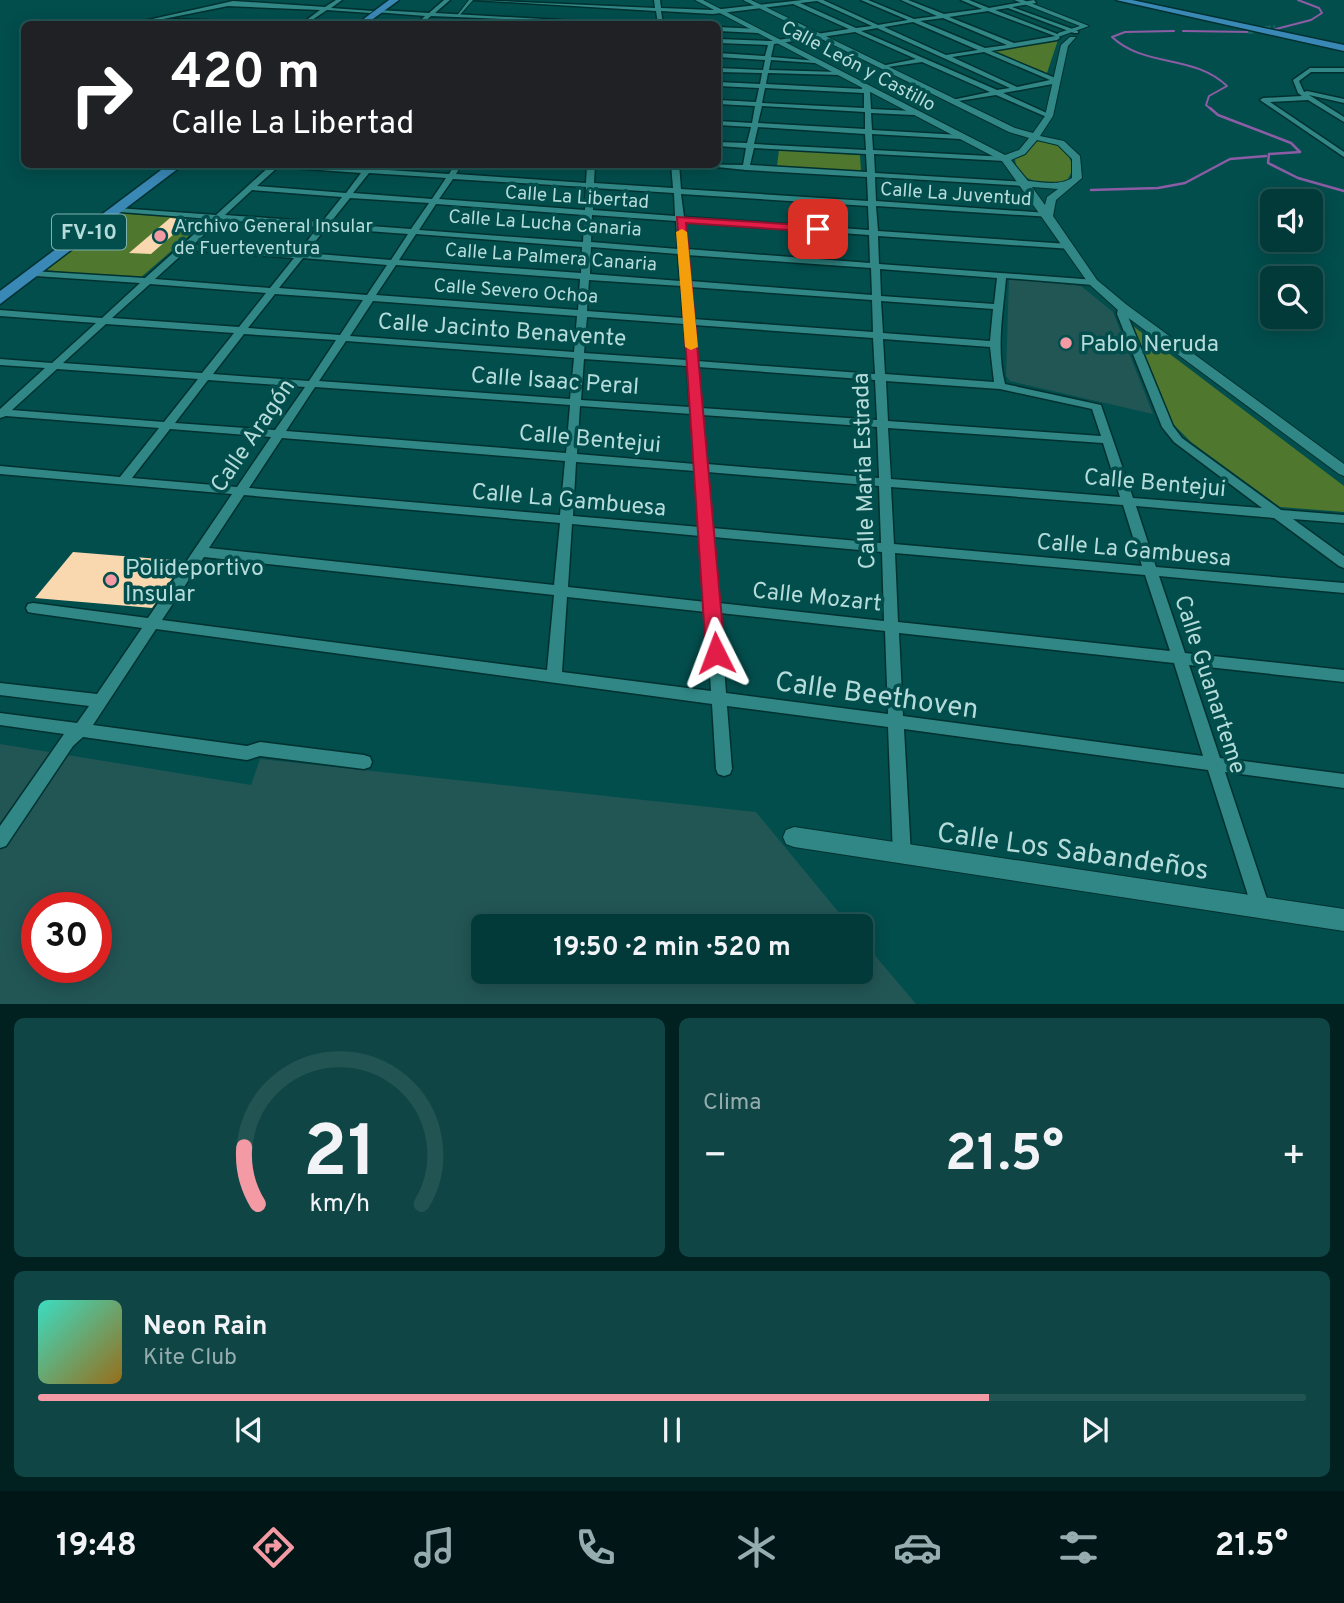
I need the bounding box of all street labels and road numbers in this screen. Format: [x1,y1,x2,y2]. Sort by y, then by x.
street label: Calle León y Castillo [777,16,939,118]
street label: Calle La Juventud [879,178,1032,212]
street label: Calle La Libertad [504,181,650,215]
street label: Calle La Lucha Canaria [447,205,642,243]
road number: FV-10 [52,215,126,250]
street label: Calle La Palmera Canaria [444,239,658,277]
street label: Calle Severo Ochoa [433,274,599,310]
street label: Calle Jacinto Benavente [377,308,627,355]
street label: Calle Isaac Peral [470,362,640,403]
street label: Calle Maria Estrada [848,372,883,570]
street label: Calle Aragón [205,374,303,499]
street label: Calle Bentejui [517,420,662,461]
street label: Calle Bentejui [1082,464,1227,505]
street label: Calle La Gambuesa [470,479,667,524]
street label: Calle La Gambuesa [1035,529,1232,574]
street label: Calle Mozart [751,577,883,620]
street label: Calle Guanarteme [1166,592,1251,778]
street label: Calle Beethoven [773,665,981,729]
street label: Calle Los Sabandeños [934,816,1211,890]

